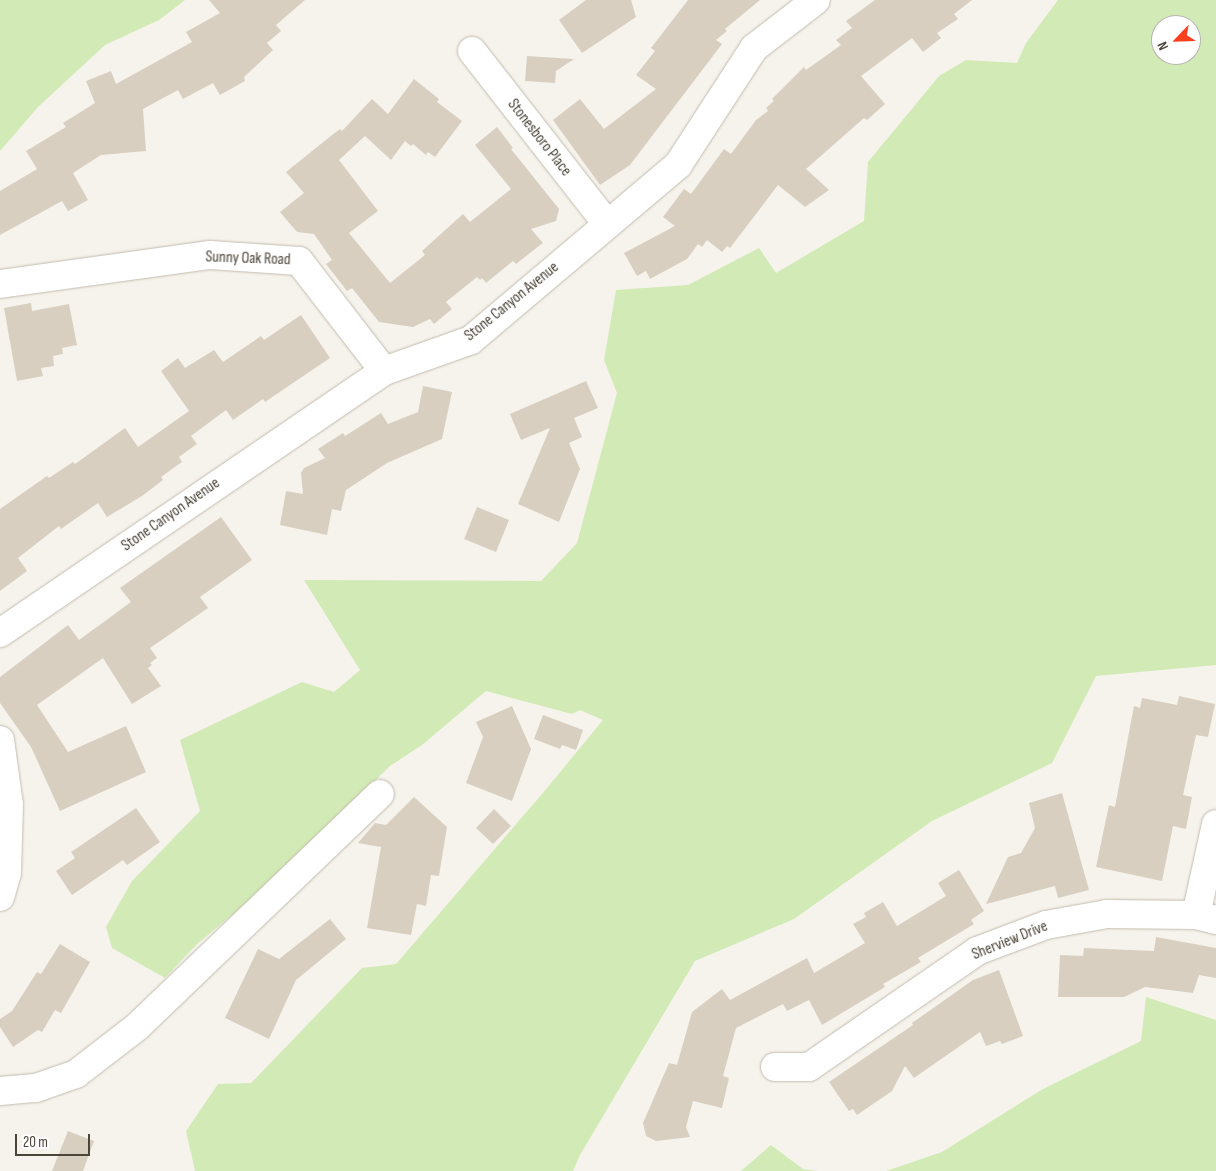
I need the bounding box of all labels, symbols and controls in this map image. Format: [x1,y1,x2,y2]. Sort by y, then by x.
north arrow [1151,15,1201,65]
text: N [1153,39,1172,53]
street label: Stonesboro Place [503,96,575,180]
street label: Sunny Oak Road [205,248,291,270]
street label: Stone Canyon Avenue [461,258,563,346]
street label: Stone Canyon Avenue [118,474,224,556]
street label: Sherview Drive [969,917,1051,965]
scale bar [18,1124,92,1156]
text: 20 m [23,1133,48,1152]

